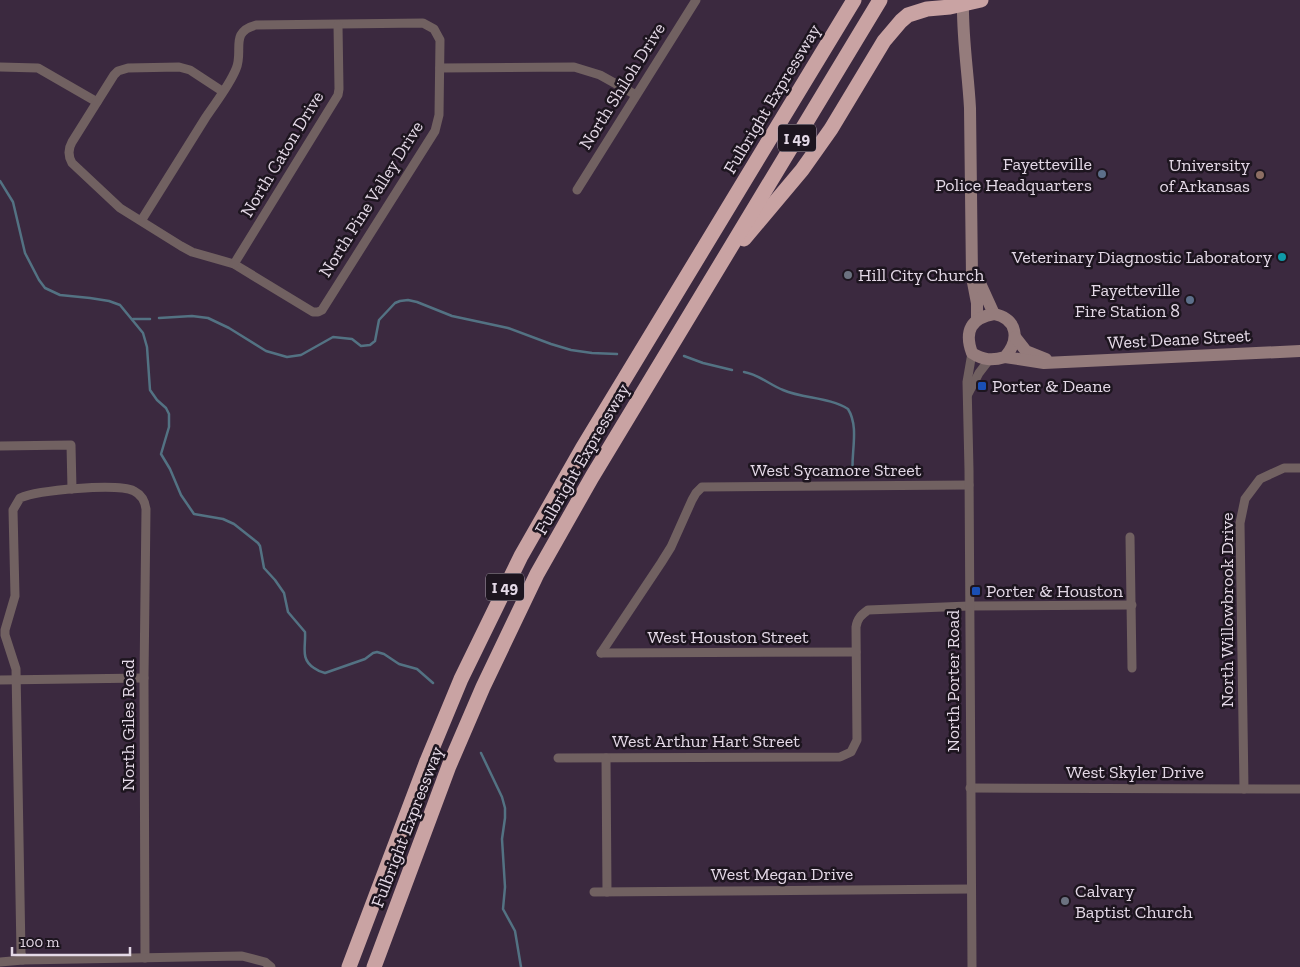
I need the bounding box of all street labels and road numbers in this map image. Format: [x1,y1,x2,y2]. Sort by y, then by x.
street label: North Shiloh Drive [574,18,670,154]
street label: Fulbright Expressway [719,20,826,178]
street label: North Caton Drive [236,87,328,221]
street label: North Pine Valley Drive [314,117,428,281]
road number: I 49 [778,125,816,152]
street label: West Deane Street [1107,324,1251,354]
street label: Fulbright Expressway [530,379,635,538]
street label: West Sycamore Street [751,459,922,481]
street label: North Willowbrook Drive [1216,512,1238,708]
road number: I 49 [486,574,524,600]
street label: North Porter Road [942,610,964,752]
street label: West Houston Street [647,626,809,648]
street label: North Giles Road [117,659,139,791]
street label: West Arthur Hart Street [612,730,800,752]
street label: Fulbright Expressway [366,743,448,911]
street label: West Skyler Drive [1066,761,1204,783]
street label: West Megan Drive [711,863,853,885]

